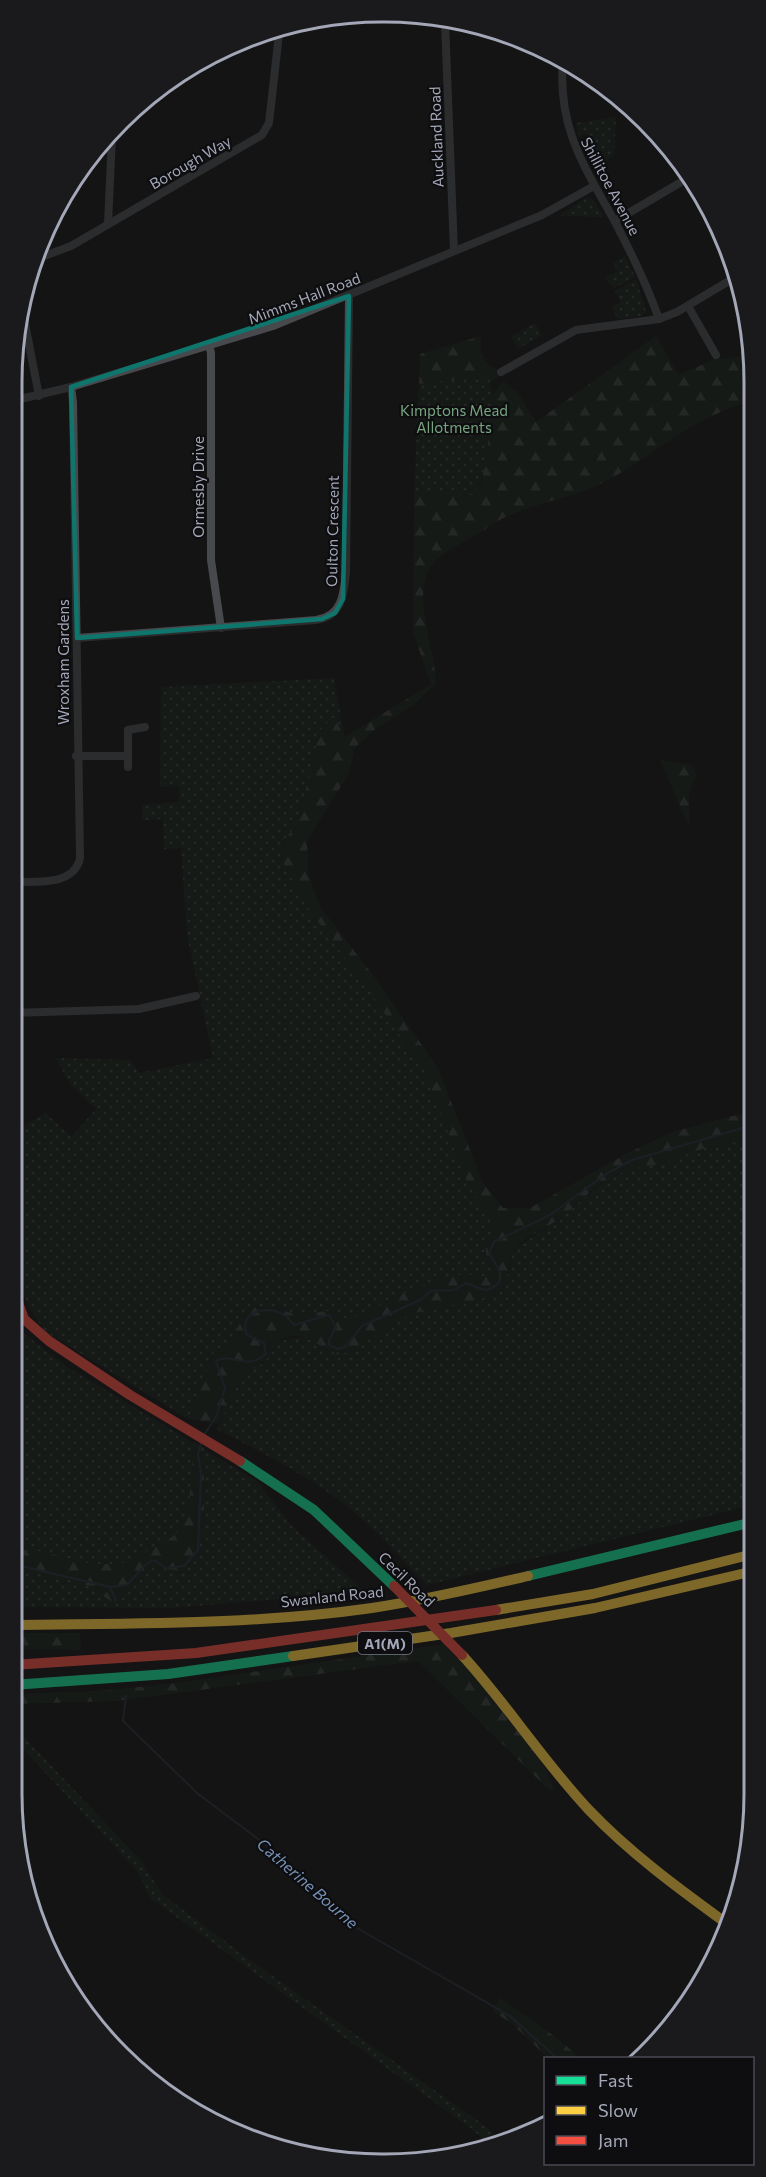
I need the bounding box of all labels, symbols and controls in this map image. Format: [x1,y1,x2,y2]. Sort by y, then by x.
street label: Auckland Road [425,86,447,188]
street label: Borough Way [146,131,234,193]
street label: Shillitoe Avenue [578,134,644,238]
street label: Mimms Hall Road [245,268,363,328]
park label: Kimptons Mead Allotments [400,401,508,436]
street label: Ormesby Drive [189,436,207,538]
street label: Oulton Crescent [322,475,342,587]
street label: Wroxham Gardens [54,599,72,725]
street label: Cecil Road [375,1548,439,1610]
street label: Swanland Road [280,1582,384,1610]
road number: A1(M) [358,1632,412,1654]
water label: Catherine Bourne [254,1834,363,1932]
legend [544,2057,754,2165]
text: Fast [598,2069,633,2091]
text: Slow [598,2099,638,2121]
text: Jam [598,2129,628,2151]

